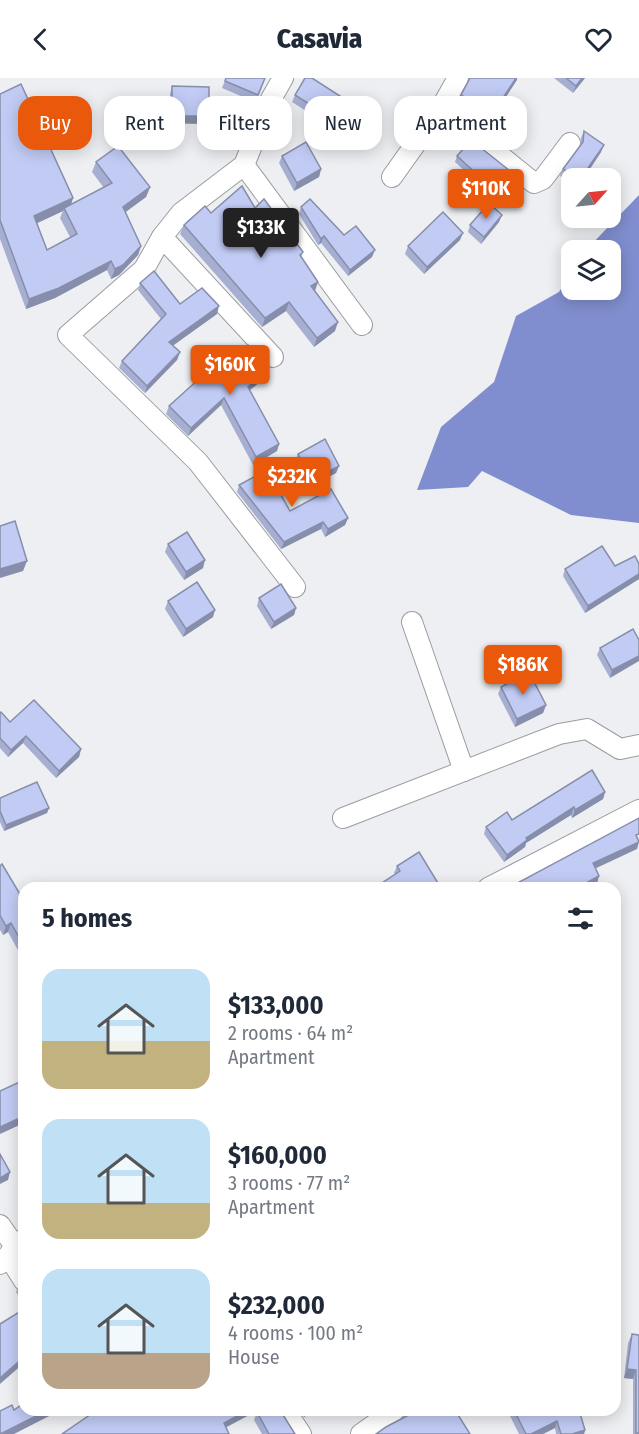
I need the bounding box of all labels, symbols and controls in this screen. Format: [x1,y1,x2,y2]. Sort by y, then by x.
icon: back [24,23,57,56]
text: Casavia [277,23,362,55]
icon: heart [582,23,615,56]
chip: Buy [18,96,92,150]
chip: Rent [104,96,185,150]
chip: Filters [197,96,292,150]
chip: New [304,96,382,150]
chip: Apartment [394,96,527,150]
north arrow [561,168,621,228]
map controls [561,168,621,300]
pin: $110K [444,169,528,220]
text: $110K [462,176,510,200]
pin: $133K [219,208,303,259]
text: $133K [237,215,285,239]
button: layers [561,240,621,300]
pin: $160K [188,345,272,396]
text: $160K [205,352,255,376]
pin: $232K [250,457,334,508]
text: $232K [267,464,317,488]
pin: $186K [481,645,565,696]
text: $186K [498,652,548,676]
icon: filters [564,902,597,935]
text: 5 homes [42,903,132,934]
text: $133,000 [228,990,324,1021]
icon: home [90,993,162,1065]
text: 2 rooms · 64 m² [228,1021,353,1045]
text: Apartment [228,1045,315,1069]
text: $160,000 [228,1140,327,1171]
icon: home [90,1143,162,1215]
text: 3 rooms · 77 m² [228,1171,350,1195]
text: Apartment [228,1195,315,1219]
text: $232,000 [228,1290,325,1321]
icon: home [90,1293,162,1365]
text: 4 rooms · 100 m² [228,1321,363,1345]
text: House [228,1345,280,1369]

